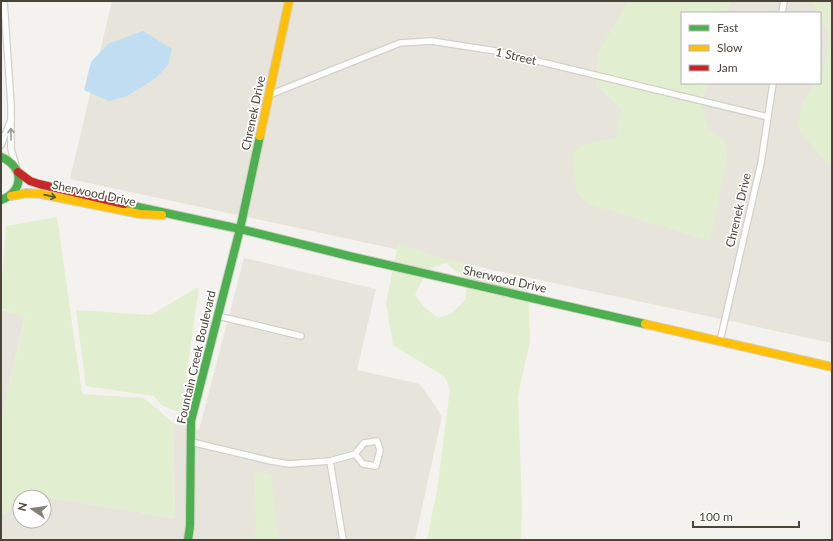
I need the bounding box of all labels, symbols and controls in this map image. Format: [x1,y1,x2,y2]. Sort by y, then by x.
legend [681,12,821,84]
text: Fast [717,20,739,35]
text: Slow [717,40,743,55]
street label: 1 Street [494,44,539,68]
text: Jam [717,60,738,75]
street label: Chrenek Drive [238,74,268,152]
one-way arrow [7,128,15,141]
street label: Chrenek Drive [722,171,754,249]
street label: Sherwood Drive [51,177,137,209]
one-way arrow [43,192,56,200]
street label: Sherwood Drive [462,262,548,296]
street label: Fountain Creek Boulevard [173,289,219,425]
north arrow [12,489,52,529]
text: N [14,501,29,512]
scale bar [693,503,799,529]
text: 100 m [699,509,733,524]

